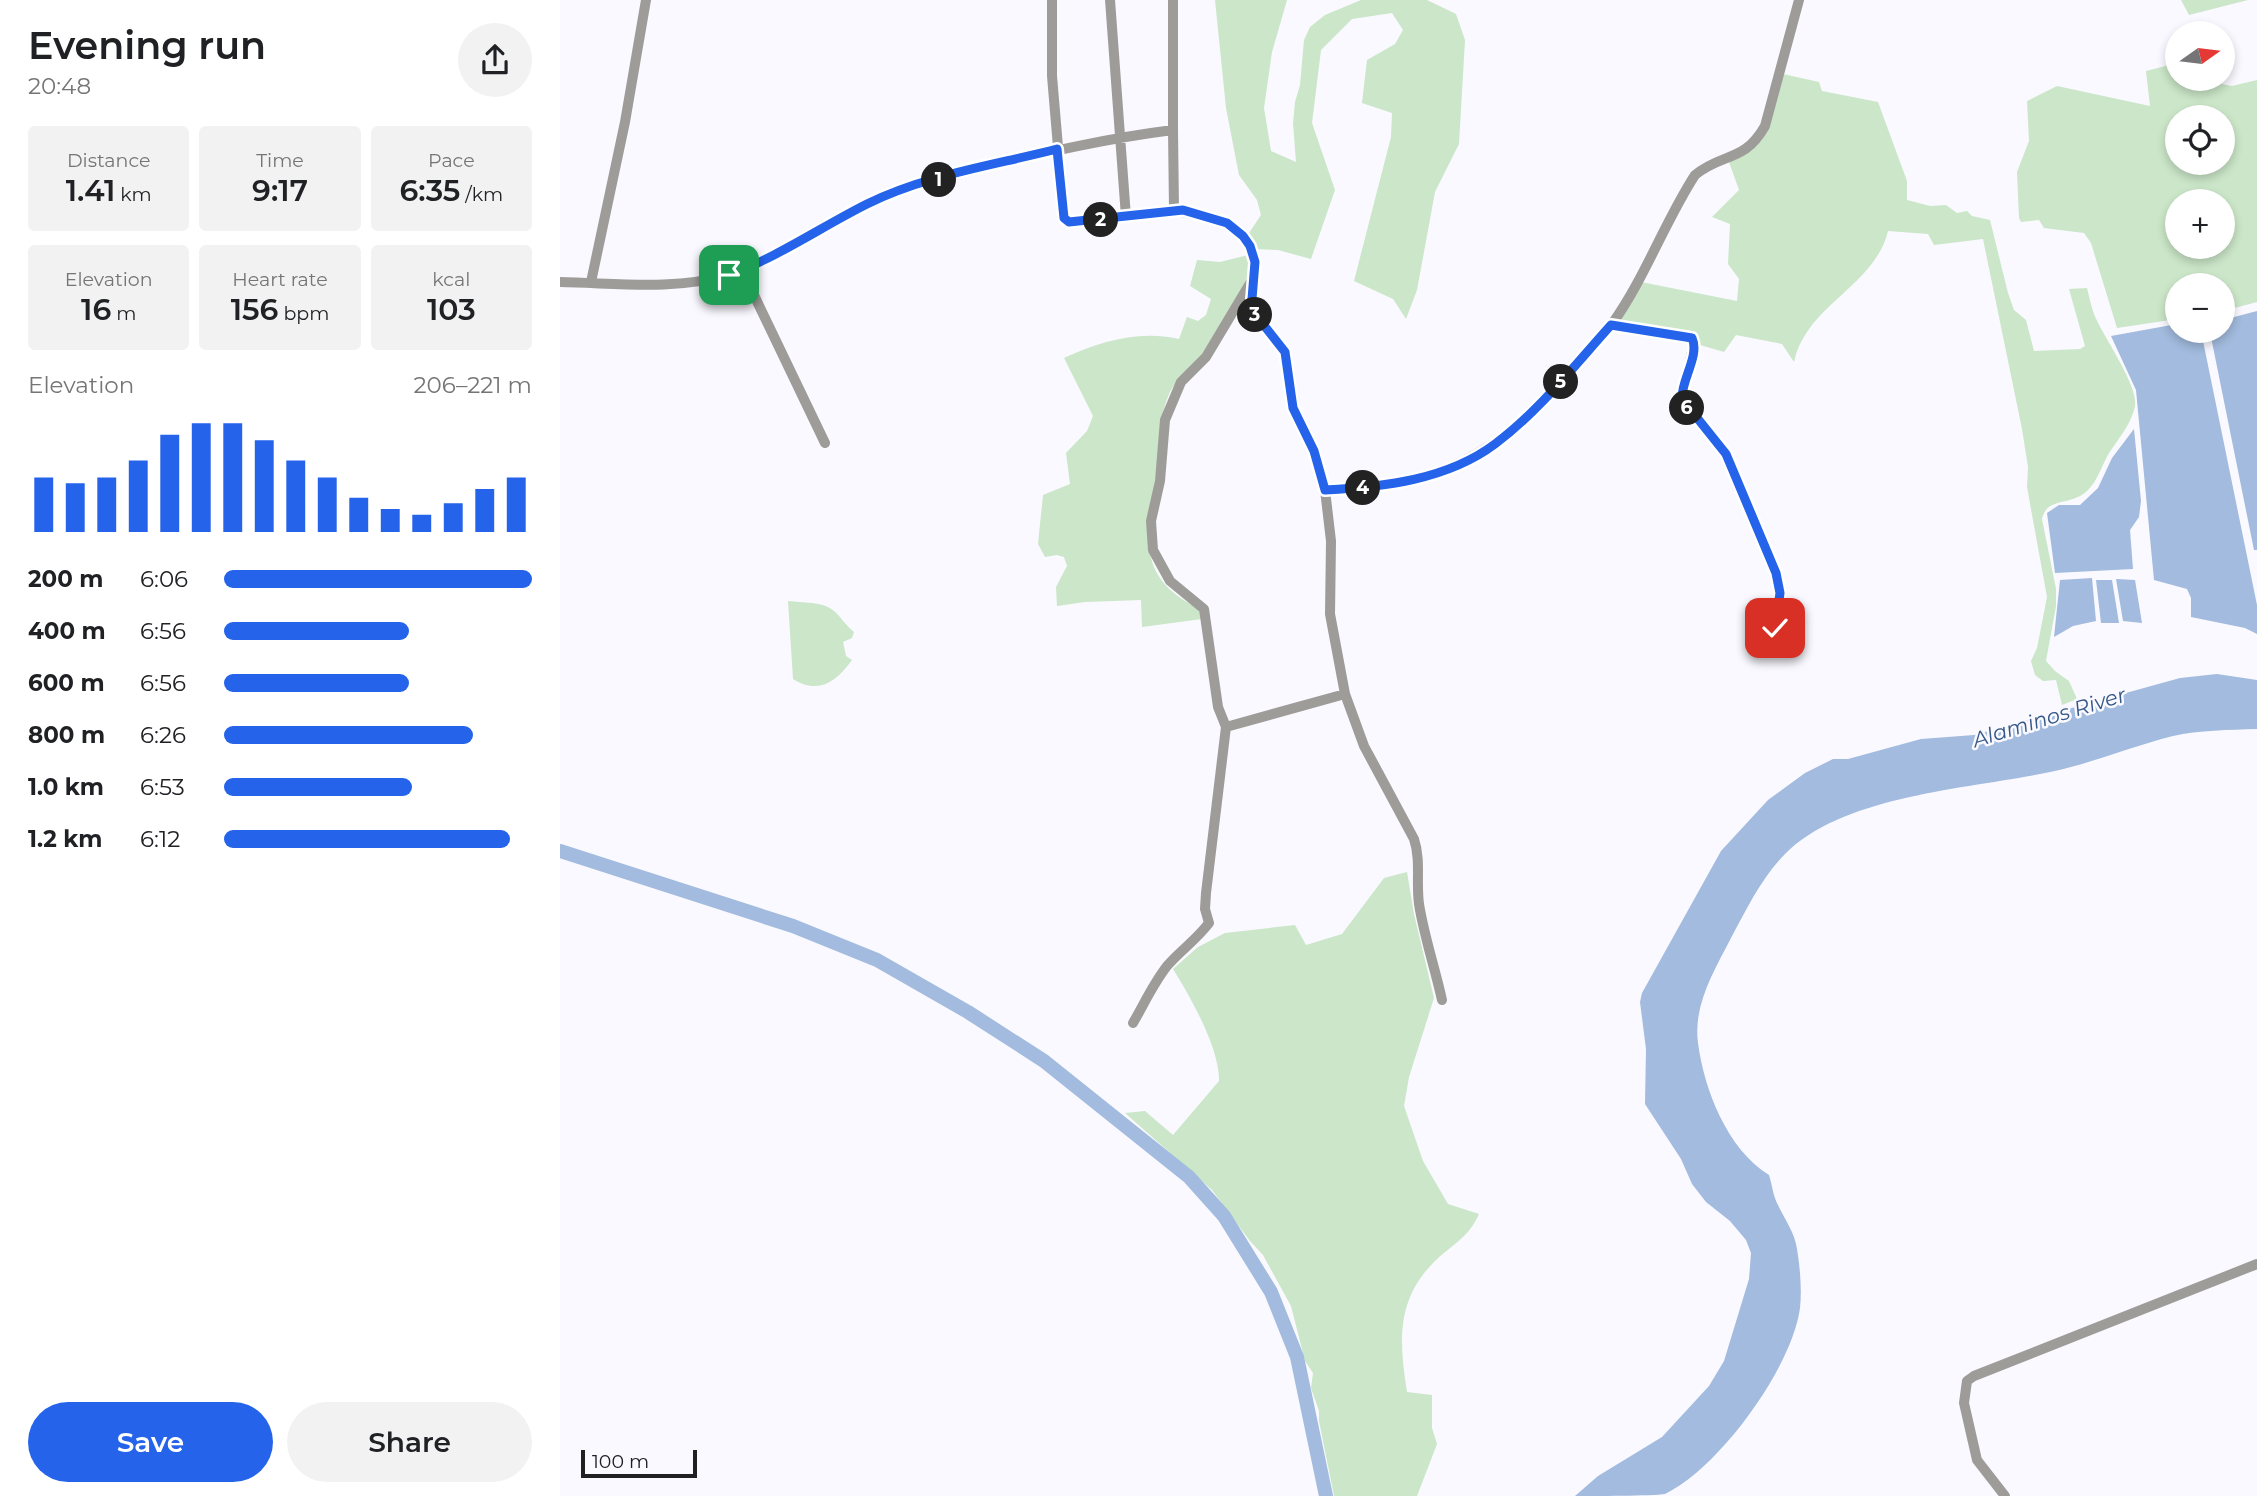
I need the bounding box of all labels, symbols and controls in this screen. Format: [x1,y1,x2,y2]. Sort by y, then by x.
north arrow [2165,21,2235,91]
map controls [2165,21,2235,343]
text: Evening run [28,22,266,69]
button: share [458,23,532,97]
text: 20:48 [28,72,91,100]
button: locate [2165,105,2235,175]
text: Distance [67,149,150,172]
text: Time [256,149,304,172]
text: Pace [428,149,475,172]
pin: 1 [922,162,956,198]
text: 1 [935,168,942,191]
text: 1.41 [66,172,115,209]
text: 9:17 [252,172,308,209]
text: 6:35 [400,172,460,209]
text: km [115,183,152,206]
text: /km [460,183,503,206]
button: + [2165,189,2235,259]
pin: 2 [1084,202,1118,238]
text: 2 [1095,208,1106,231]
pin [699,245,759,305]
icon: arrive [710,256,748,294]
text: Elevation [65,268,153,291]
text: Heart rate [232,268,328,291]
text: kcal [432,268,470,291]
button: − [2165,273,2235,343]
text: 16 [81,291,111,328]
text: 156 [231,291,278,328]
text: 103 [427,291,476,328]
pin: 3 [1238,298,1272,332]
text: m [111,302,136,325]
text: bpm [278,302,329,325]
text: 3 [1249,303,1260,326]
pin: 5 [1544,364,1578,400]
text: 5 [1555,370,1566,393]
text: Elevation [28,371,134,399]
text: 206–221 m [414,371,532,399]
pin: 6 [1670,390,1704,426]
text: 6 [1680,396,1693,419]
pin: 4 [1346,470,1380,505]
text: 4 [1356,476,1369,499]
text: 200 m [28,565,103,593]
text: 6:06 [140,565,188,593]
pin [1745,598,1805,658]
icon: check [1756,609,1794,647]
text: 400 m [28,617,106,645]
text: 6:56 [140,617,186,645]
text: 600 m [28,669,105,697]
text: 6:56 [140,669,186,697]
water label: Alaminos River [1967,682,2129,753]
text: 800 m [28,721,105,749]
text: 6:26 [140,721,186,749]
text: 1.0 km [28,773,104,801]
text: 6:53 [140,773,185,801]
text: 1.2 km [28,825,102,853]
text: 6:12 [140,825,180,853]
button: Save [28,1402,273,1482]
button: Share [287,1402,532,1482]
scale bar [581,1447,696,1479]
text: 100 m [592,1450,649,1473]

